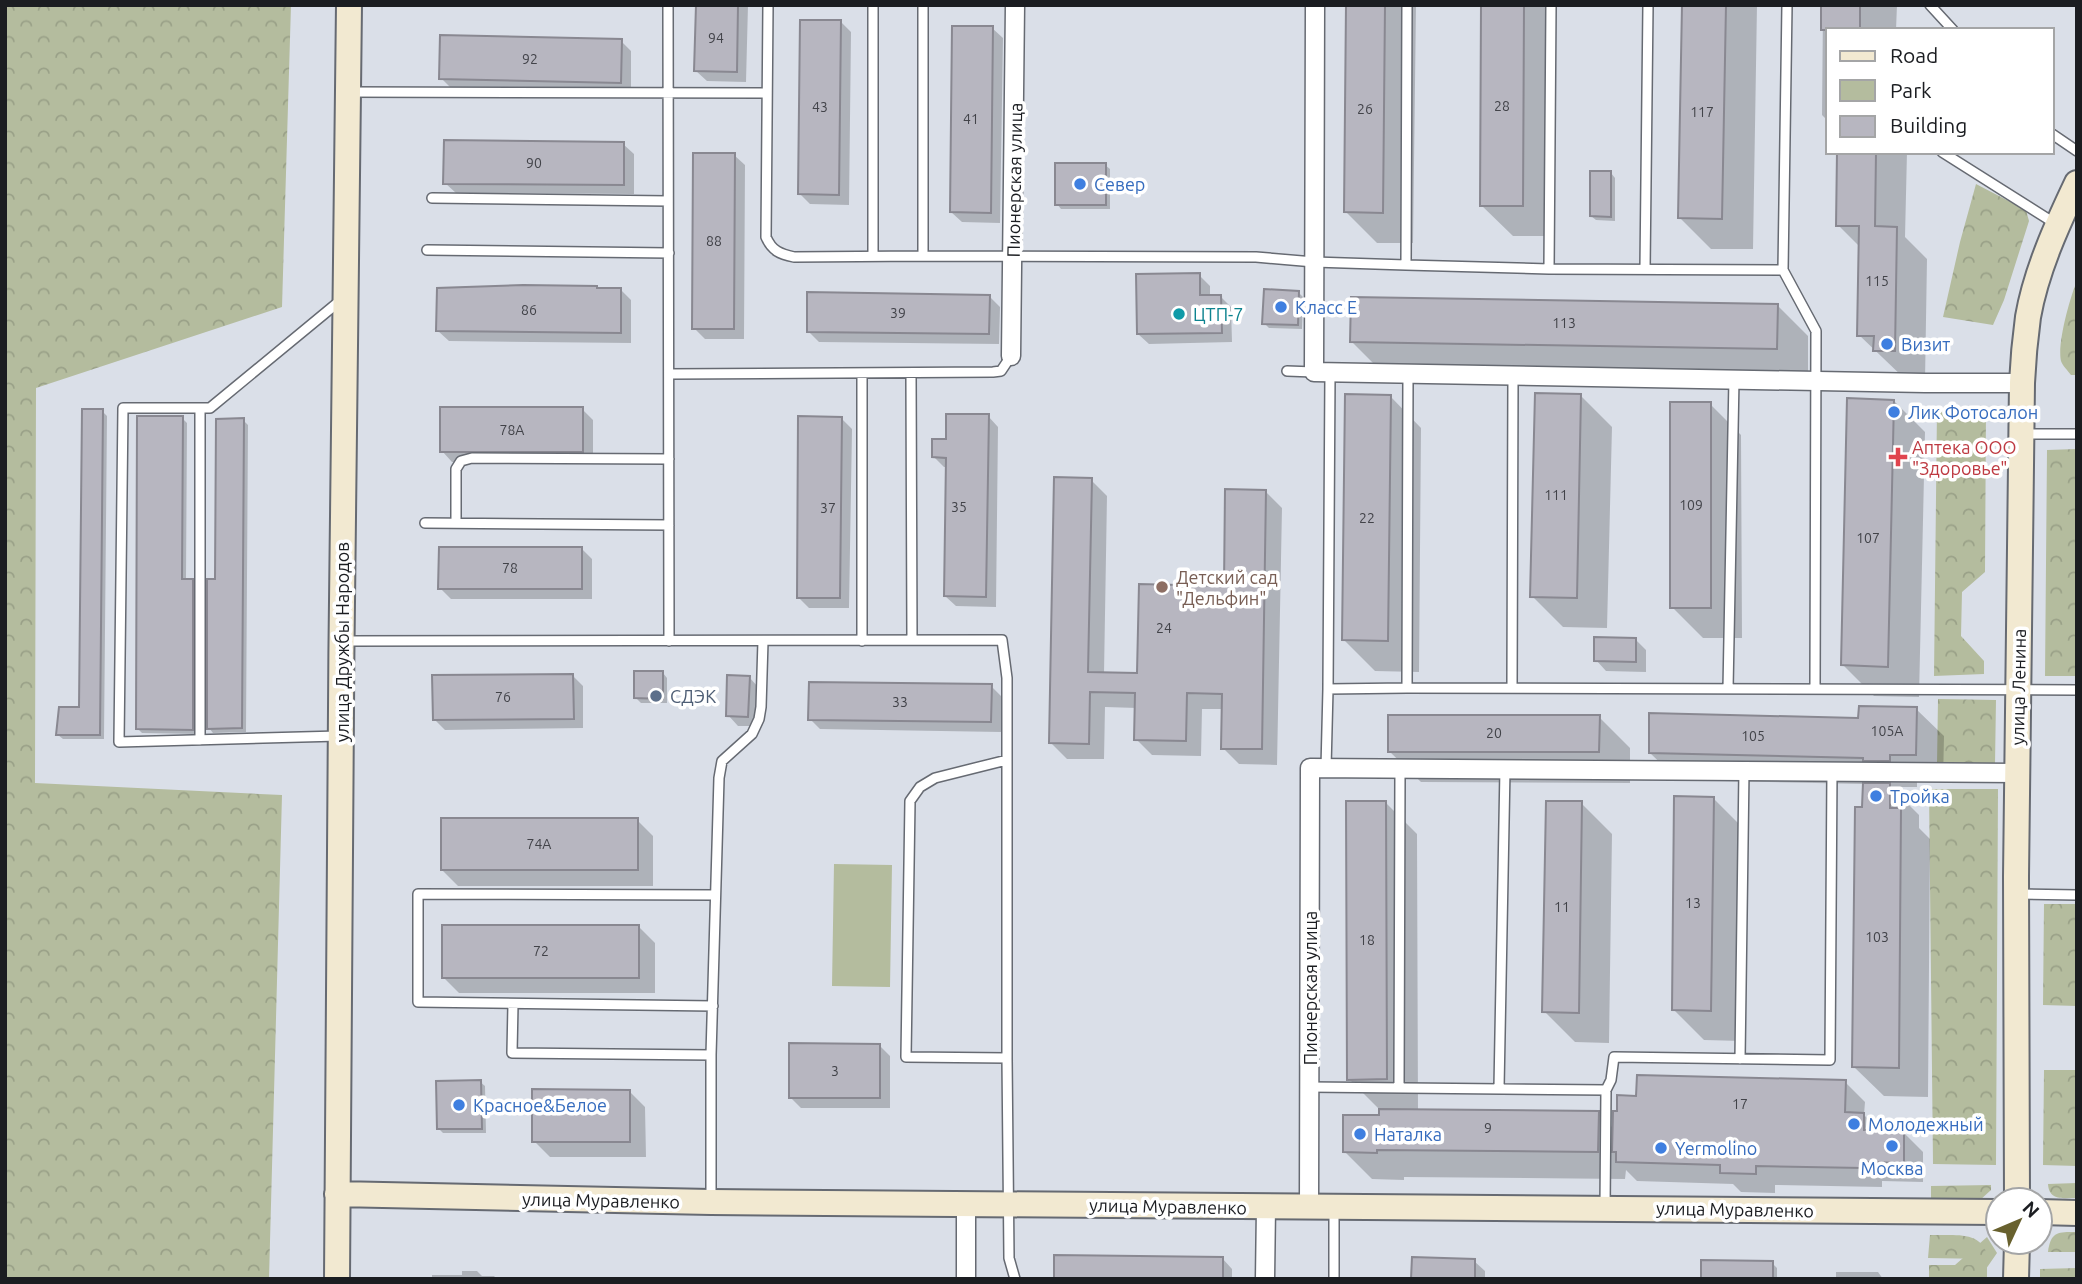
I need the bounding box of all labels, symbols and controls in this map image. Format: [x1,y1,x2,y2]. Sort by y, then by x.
legend [1826,28,2054,154]
house number: 94 [708,30,724,46]
text: Road [1890,43,1938,67]
house number: 92 [522,51,538,67]
text: Park [1890,78,1932,102]
house number: 28 [1494,98,1510,114]
house number: 43 [812,99,828,115]
house number: 26 [1357,101,1373,117]
street label: Пионерская улица [1003,103,1025,257]
house number: 117 [1690,104,1714,120]
house number: 41 [963,111,979,127]
text: Building [1890,113,1967,137]
house number: 90 [526,155,542,171]
place label: Север [1094,174,1145,194]
marker: Север [1072,176,1088,192]
house number: 88 [706,233,722,249]
house number: 115 [1865,273,1889,289]
place label: Класс Е [1295,297,1357,317]
marker: Класс Е [1273,299,1289,315]
house number: 86 [521,302,537,318]
place label: ЦТП-7 [1193,304,1243,324]
house number: 39 [890,305,906,321]
marker: ЦТП-7 [1171,306,1187,322]
house number: 113 [1552,315,1576,331]
place label: Визит [1901,334,1950,354]
marker: Визит [1879,336,1895,352]
place label: Лик Фотосалон [1908,402,2038,422]
marker: Лик Фотосалон [1886,404,1902,420]
house number: 78А [500,422,524,438]
place label: Аптека ООО "Здоровье" [1912,437,2017,478]
marker: Аптека ООО "Здоровье" [1890,449,1906,465]
house number: 111 [1544,487,1568,503]
house number: 109 [1679,497,1703,513]
house number: 35 [951,499,967,515]
house number: 37 [820,500,836,516]
house number: 22 [1359,510,1375,526]
house number: 107 [1856,530,1880,546]
street label: улица Дружбы Народов [332,542,352,742]
house number: 78 [502,560,518,576]
place label: Детский сад "Дельфин" [1176,567,1278,608]
marker: Детский сад "Дельфин" [1154,579,1170,595]
house number: 24 [1156,620,1172,636]
street label: улица Ленина [2007,628,2029,746]
place label: СДЭК [670,686,716,706]
marker: СДЭК [648,688,664,704]
house number: 76 [495,689,511,705]
house number: 33 [892,694,908,710]
house number: 105А [1871,723,1903,739]
house number: 20 [1486,725,1502,741]
house number: 105 [1741,728,1765,744]
place label: Тройка [1890,786,1950,806]
marker: Тройка [1868,788,1884,804]
house number: 74А [527,836,551,852]
house number: 13 [1685,895,1701,911]
house number: 11 [1554,899,1570,915]
street label: Пионерская улица [1300,911,1320,1065]
house number: 103 [1865,929,1889,945]
house number: 18 [1359,932,1375,948]
house number: 72 [533,943,549,959]
house number: 3 [831,1063,839,1079]
place label: Красное&Белое [473,1095,607,1115]
house number: 17 [1732,1096,1748,1112]
marker: Красное&Белое [451,1097,467,1113]
place label: Молодежный [1868,1114,1984,1134]
marker: Молодежный [1846,1116,1862,1132]
house number: 9 [1484,1120,1492,1136]
place label: Наталка [1374,1124,1442,1144]
marker: Наталка [1352,1126,1368,1142]
place label: Yermolino [1675,1138,1757,1158]
marker: Москва [1884,1138,1900,1154]
marker: Yermolino [1653,1140,1669,1156]
place label: Москва [1861,1158,1924,1178]
north arrow [1984,1186,2054,1256]
street label: улица Муравленко [522,1189,680,1211]
street label: улица Муравленко [1089,1195,1247,1217]
text: N [2018,1196,2044,1222]
street label: улица Муравленко [1656,1198,1814,1220]

